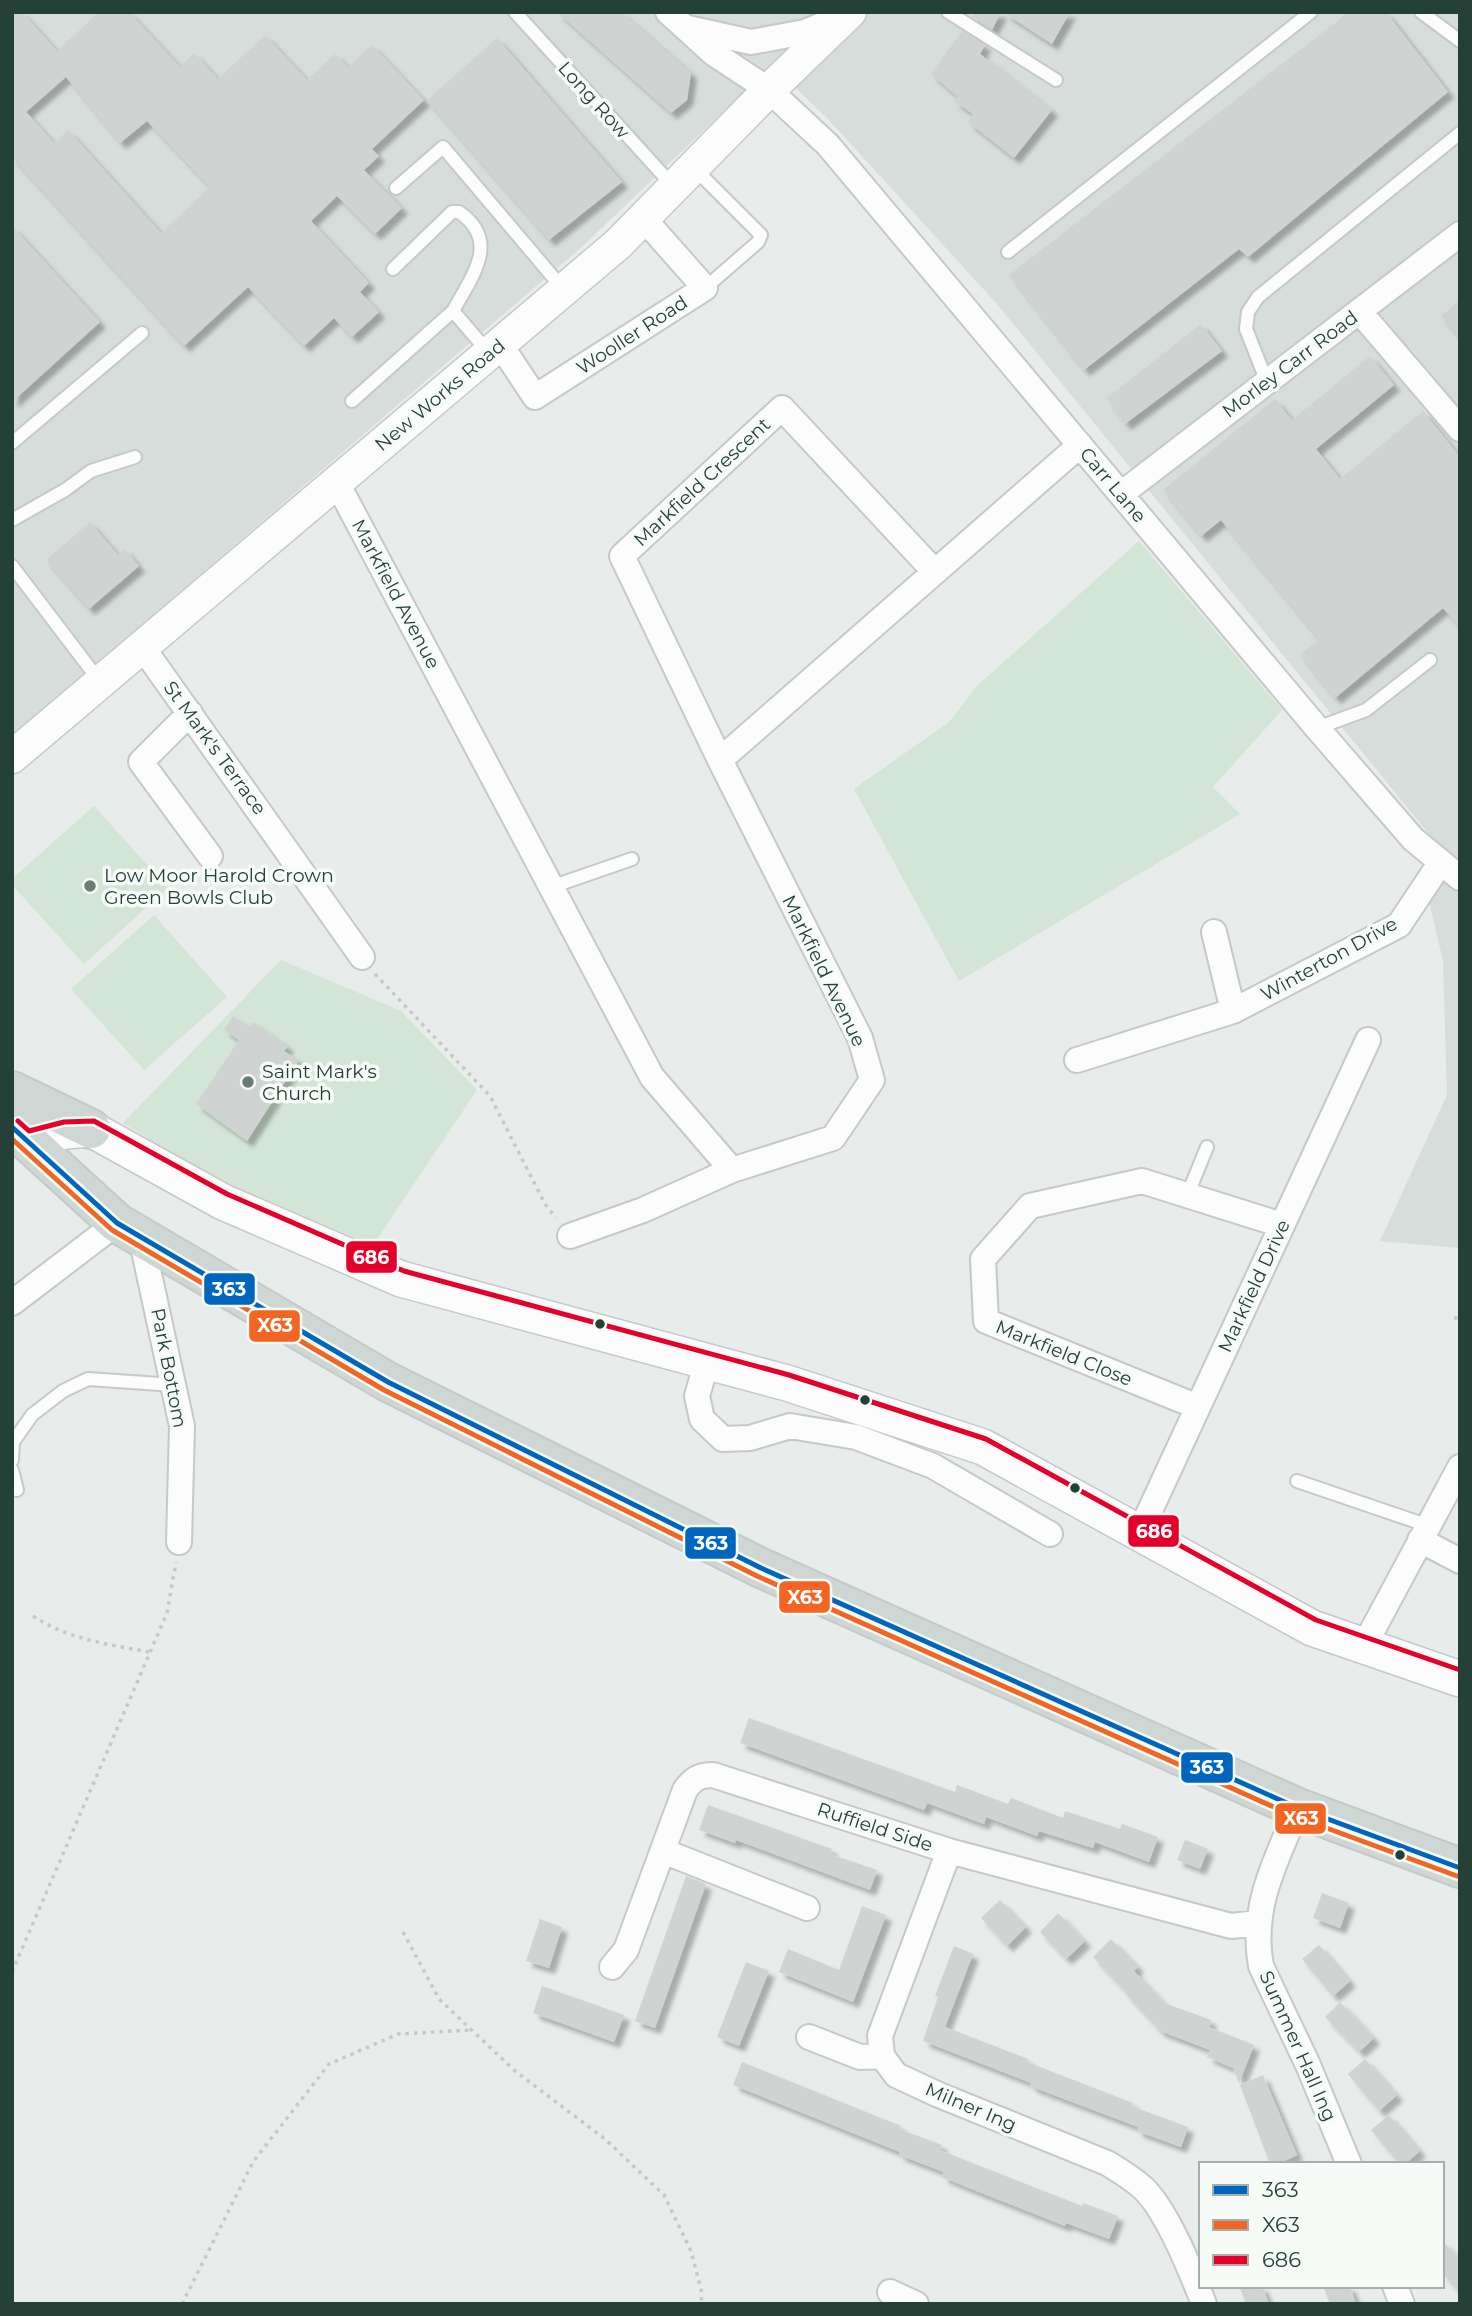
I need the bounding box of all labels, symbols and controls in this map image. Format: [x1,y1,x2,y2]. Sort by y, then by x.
street label: Long Row [553,57,635,144]
street label: Wooller Road [572,291,692,379]
street label: Morley Carr Road [1218,306,1362,422]
street label: New Works Road [370,334,510,456]
street label: Markfield Crescent [629,413,775,551]
street label: Carr Lane [1075,443,1151,527]
street label: Markfield Avenue [347,515,445,673]
street label: St Mark's Terrace [159,677,271,819]
place label: Low Moor Harold Crown Green Bowls Club [104,864,334,909]
marker: Low Moor Harold Crown Green Bowls Club [82,878,98,894]
street label: Markfield Avenue [777,891,871,1051]
street label: Winterton Drive [1257,912,1401,1006]
place label: Saint Mark's Church [262,1060,377,1105]
marker: Saint Mark's Church [240,1074,256,1090]
street label: Markfield Drive [1213,1216,1295,1356]
line badge: 686 [345,1240,398,1274]
text: 686 [353,1246,389,1269]
line badge: 363 [203,1272,256,1306]
text: 363 [211,1278,246,1301]
street label: Park Bottom [146,1306,192,1430]
line badge: X63 [248,1309,301,1343]
text: X63 [257,1314,293,1337]
street label: Markfield Close [992,1315,1136,1391]
unlabelled marker [593,1317,607,1331]
unlabelled marker [858,1393,872,1407]
unlabelled marker [1068,1481,1082,1495]
line badge: 686 [1127,1514,1180,1548]
text: 686 [1136,1520,1172,1543]
line badge: 363 [684,1526,737,1560]
text: 363 [693,1532,728,1555]
line badge: X63 [778,1580,831,1614]
text: X63 [787,1586,823,1609]
line badge: 363 [1180,1751,1234,1784]
text: 363 [1189,1756,1224,1779]
street label: Ruffield Side [814,1798,936,1856]
line badge: X63 [1274,1802,1327,1835]
text: X63 [1283,1807,1319,1830]
unlabelled marker [1393,1848,1407,1862]
street label: Summer Hall Ing [1254,1967,1342,2125]
street label: Milner Ing [922,2077,1020,2137]
legend [1199,2162,1444,2288]
text: 363 [1262,2177,1298,2202]
text: X63 [1262,2212,1300,2237]
text: 686 [1262,2247,1301,2272]

